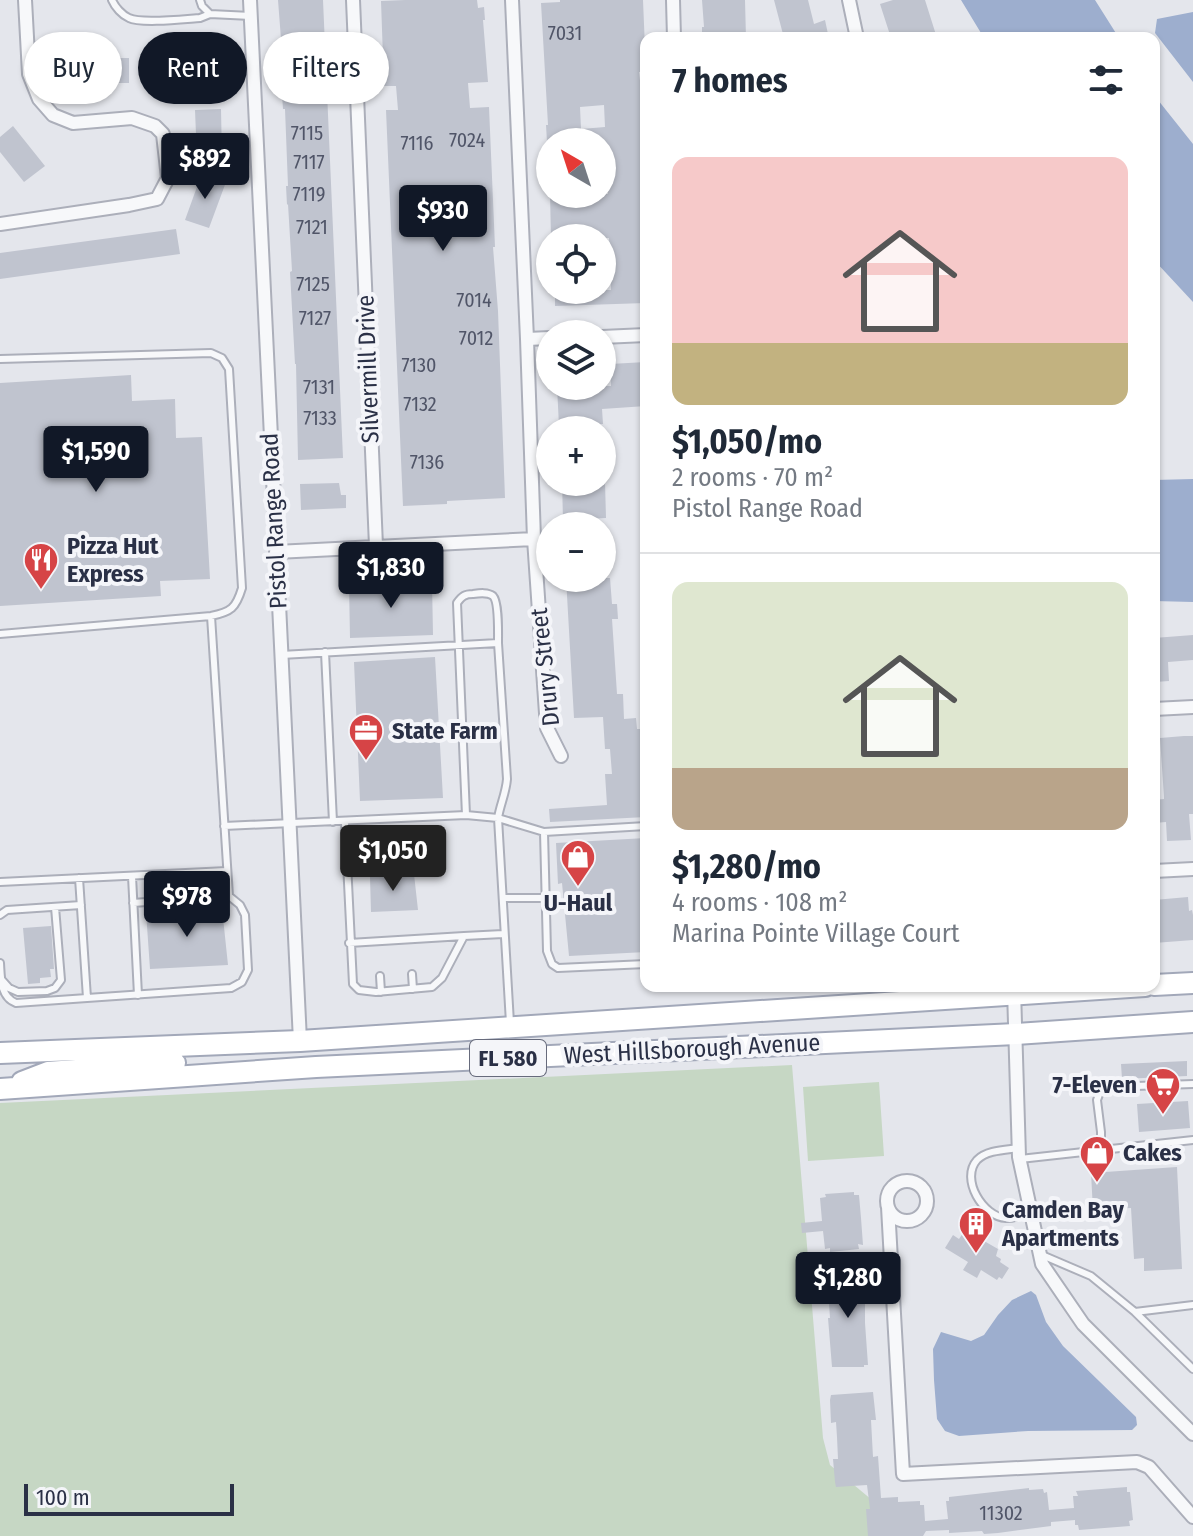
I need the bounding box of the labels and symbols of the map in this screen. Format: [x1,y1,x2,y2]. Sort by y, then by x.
house number: 7031 [548,21,582,45]
house number: 7115 [291,121,323,145]
house number: 7024 [449,128,485,152]
north arrow [536,128,616,208]
house number: 7116 [400,131,434,155]
pin: $892 [158,133,252,201]
house number: 7117 [293,150,325,174]
house number: 7119 [293,182,325,206]
pin: $930 [396,185,490,253]
house number: 7121 [296,215,328,239]
house number: 7125 [296,272,330,296]
house number: 7014 [456,288,492,312]
street label: Silvermill Drive [351,294,385,444]
house number: 7127 [299,306,331,330]
house number: 7012 [459,326,493,350]
house number: 7130 [401,353,437,377]
house number: 7131 [303,375,335,399]
house number: 7132 [403,392,437,416]
house number: 7133 [303,406,337,430]
pin: $1,590 [31,426,161,494]
street label: Pistol Range Road [255,432,293,610]
house number: 7136 [410,450,444,474]
place label: Pizza Hut Express [67,532,159,588]
restaurant icon: Pizza Hut Express [22,541,60,591]
pin: $1,830 [326,542,456,610]
street label: Drury Street [525,606,565,727]
office icon: State Farm [347,712,385,762]
place label: State Farm [392,717,498,745]
pin: $1,050 [328,825,458,893]
shop icon: U-Haul [559,838,597,888]
pin: $978 [140,871,234,939]
place label: U-Haul [544,889,613,917]
street label: West Hillsborough Avenue [563,1028,821,1070]
road number: FL 580 [470,1040,546,1076]
supermarket icon: 7-Eleven [1144,1066,1182,1116]
place label: 7-Eleven [1052,1071,1137,1099]
shop icon: Cakes [1078,1134,1116,1184]
place label: Cakes [1123,1139,1182,1167]
place label: Camden Bay Apartments [1001,1196,1124,1252]
building icon: Camden Bay Apartments [957,1205,995,1255]
pin: $1,280 [783,1252,913,1320]
scale bar [24,1480,234,1516]
house number: 11302 [979,1501,1023,1525]

